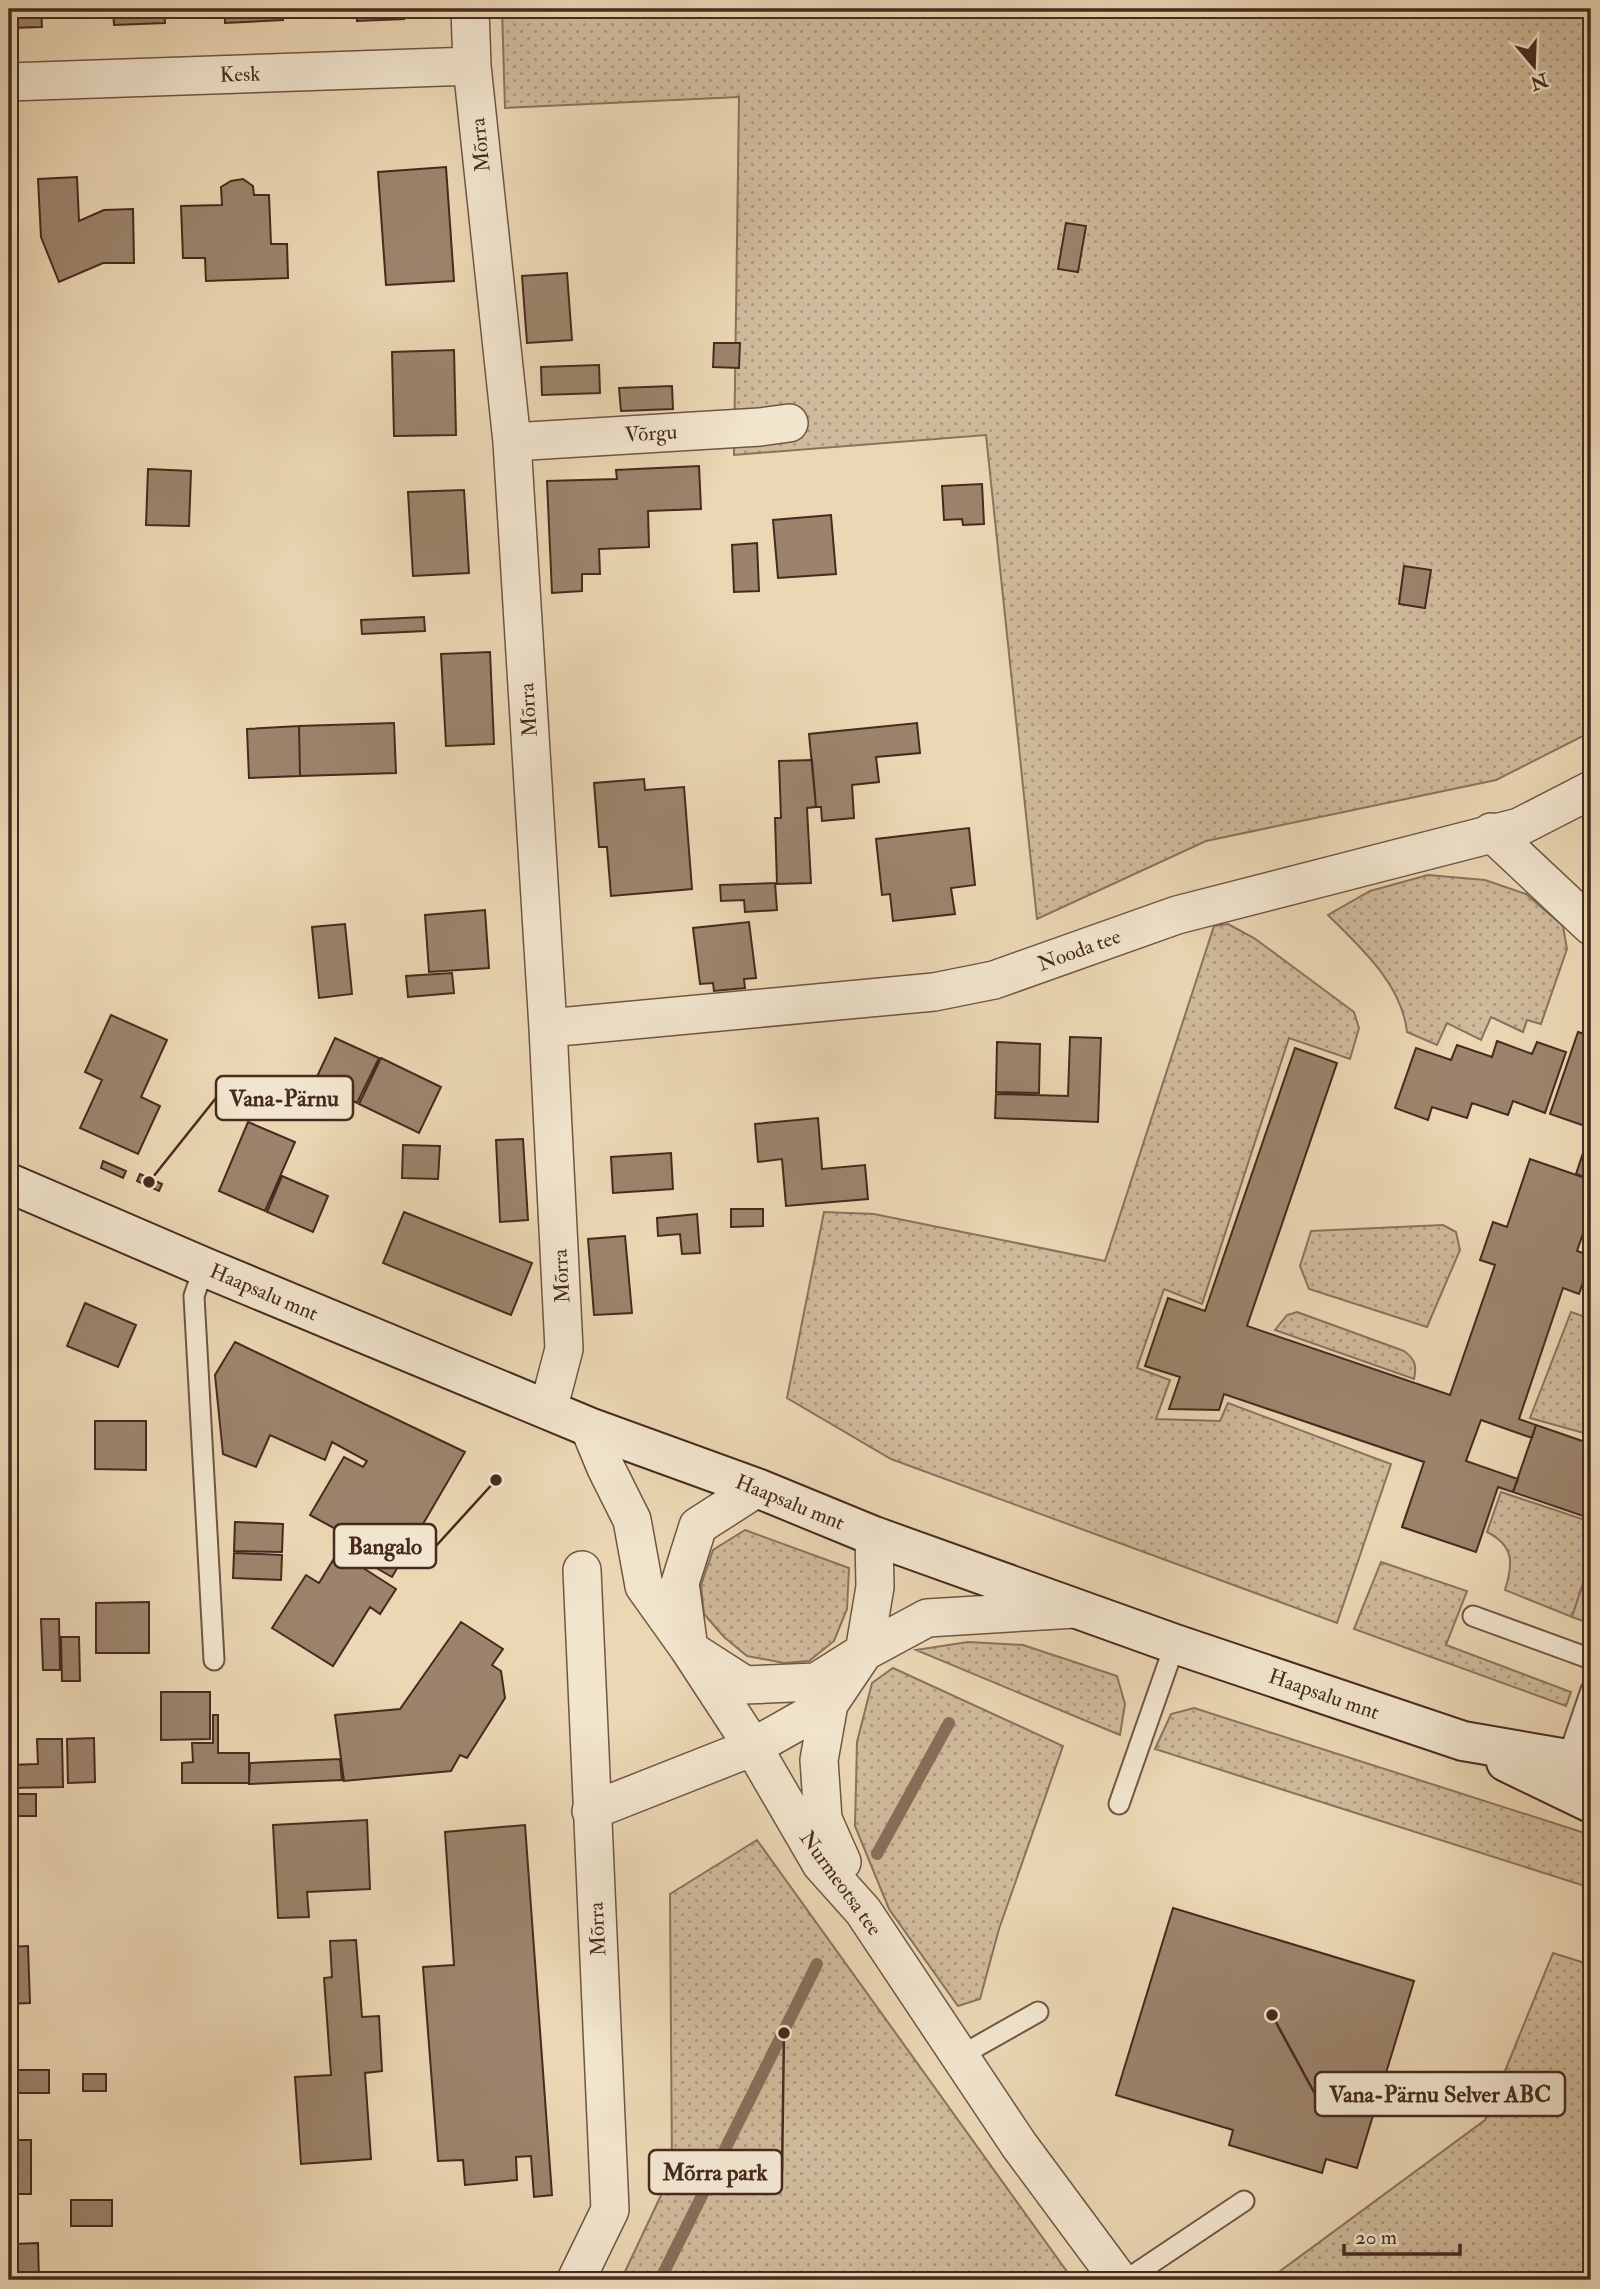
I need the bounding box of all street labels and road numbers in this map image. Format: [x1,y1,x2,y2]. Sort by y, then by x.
street label: Kesk [219,60,261,89]
street label: Mõrra [464,116,497,173]
street label: Võrgu [624,418,678,449]
street label: Mõrra [513,682,544,738]
street label: Nooda tee [1034,923,1125,978]
street label: Mõrra [547,1248,576,1304]
street label: Haapsalu mnt [205,1258,322,1327]
street label: Haapsalu mnt [731,1468,849,1537]
street label: Haapsalu mnt [1265,1663,1383,1726]
street label: Nurmeotsa tee [793,1825,888,1941]
street label: Mõrra [583,1901,612,1957]

